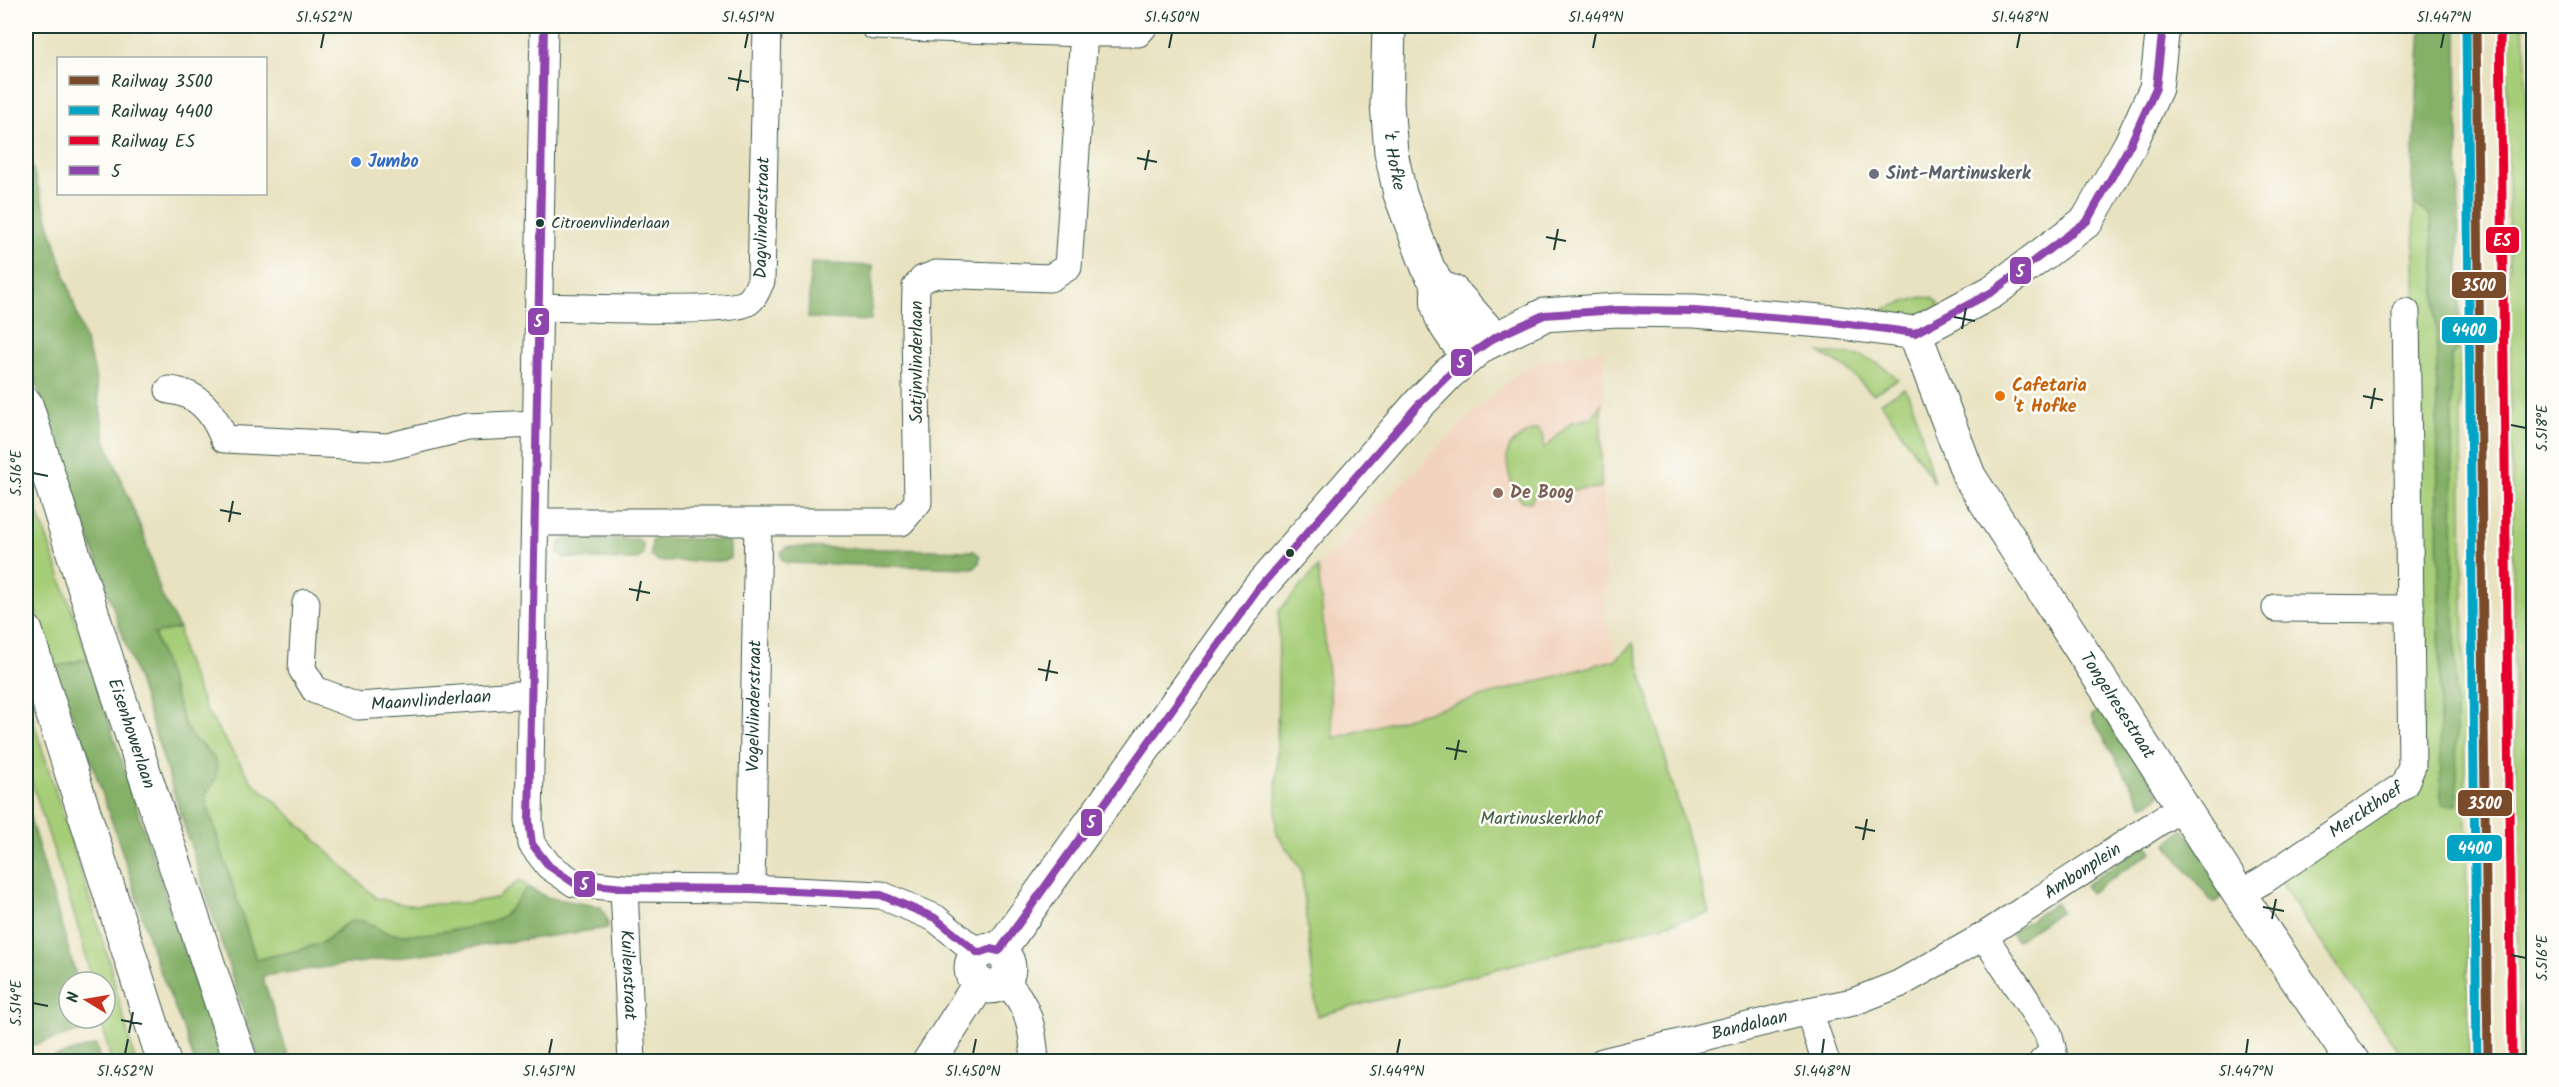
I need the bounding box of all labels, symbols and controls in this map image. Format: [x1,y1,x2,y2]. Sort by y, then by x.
text: 51.452°N [296,6,352,30]
text: 51.451°N [722,6,774,30]
text: 51.450°N [1144,6,1200,30]
text: 51.449°N [1568,6,1624,30]
text: 51.448°N [1991,6,2049,30]
text: 51.447°N [2416,6,2472,30]
legend [57,57,267,195]
text: Railway 3500 [111,68,213,97]
text: Railway 4400 [111,98,213,127]
text: Railway ES [111,128,195,157]
street label: 't Hofke [1375,130,1413,193]
place label: Jumbo [368,148,419,177]
marker: Jumbo [349,155,363,169]
street label: Dagvlinderstraat [747,155,778,279]
text: 5 [111,158,122,187]
place label: Sint-Martinuskerk [1886,160,2032,189]
marker: Sint-Martinuskerk [1867,167,1881,181]
place label: Citroenvlinderlaan [551,211,670,236]
marker: Citroenvlinderlaan [534,217,546,229]
line badge: ES [2485,226,2520,254]
text: ES [2493,229,2511,254]
line badge: 5 [2009,256,2032,285]
text: 5 [2015,260,2026,285]
line badge: 3500 [2451,271,2507,299]
text: 3500 [2461,274,2496,299]
street label: Satijnvlinderlaan [903,300,932,424]
line badge: 5 [527,307,550,336]
text: 5 [533,310,544,335]
line badge: 4400 [2441,316,2498,344]
text: 4400 [2452,319,2487,344]
line badge: 5 [1450,348,1473,377]
text: 5 [1456,351,1467,376]
place label: Cafetaria 't Hofke [2012,372,2087,422]
marker: Cafetaria 't Hofke [1993,389,2007,403]
text: 5.518°E [2531,403,2555,452]
text: 5.516°E [5,448,29,496]
place label: De Boog [1510,479,1574,508]
marker: De Boog [1491,486,1505,500]
unlabelled marker [1284,547,1296,559]
street label: Vogelvlinderstraat [739,639,770,772]
street label: Tongelresestraat [2072,646,2163,766]
street label: Eisenhowerlaan [99,674,163,793]
street label: Maanvlinderlaan [370,682,492,720]
street label: Merckthoef [2323,774,2411,846]
line badge: 3500 [2457,789,2513,817]
text: 3500 [2467,792,2502,817]
park label: Martinuskerkhof [1480,805,1604,834]
line badge: 5 [1080,808,1103,837]
text: 5 [1086,811,1097,836]
line badge: 4400 [2446,834,2503,862]
street label: Ambonplein [2038,835,2127,908]
text: 4400 [2458,837,2493,862]
line badge: 5 [573,870,596,898]
text: 5 [579,873,590,898]
street label: Kuilenstraat [611,929,645,1022]
text: 5.516°E [2531,933,2555,981]
north arrow [57,970,117,1030]
text: 5.514°E [5,979,29,1026]
text: N [61,990,87,1005]
street label: Bandalaan [1708,1002,1791,1049]
text: 51.452°N [97,1060,153,1084]
text: 51.451°N [523,1060,575,1084]
text: 51.450°N [945,1060,1001,1084]
text: 51.449°N [1369,1060,1425,1084]
text: 51.448°N [1793,1060,1851,1084]
text: 51.447°N [2218,1060,2274,1084]

